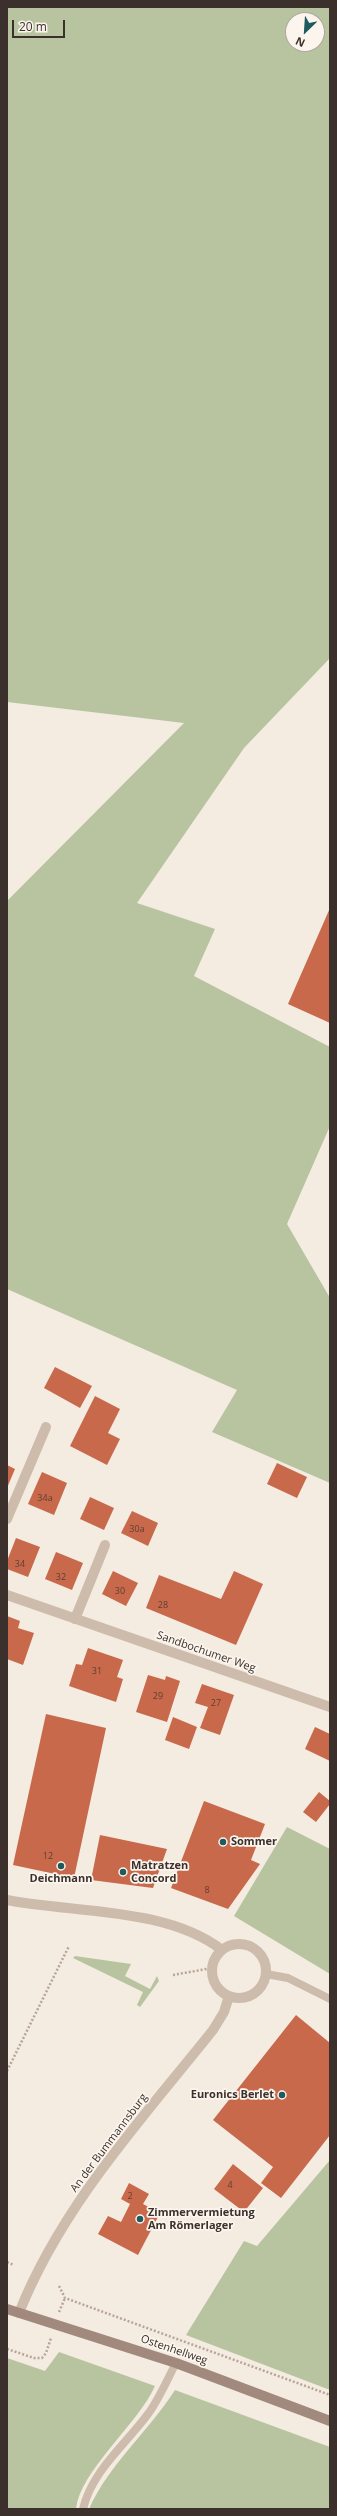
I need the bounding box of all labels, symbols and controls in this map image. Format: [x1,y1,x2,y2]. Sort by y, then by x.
scale bar [14,12,67,38]
north arrow [285,12,325,52]
text: 20 m [19,18,47,35]
text: N [293,34,307,51]
house number: 34a [37,1493,53,1503]
house number: 30a [129,1524,145,1534]
house number: 34 [15,1559,25,1569]
house number: 32 [56,1572,66,1582]
house number: 30 [115,1586,125,1596]
house number: 28 [158,1600,168,1610]
street label: Sandbochumer Weg [155,1629,257,1675]
house number: 31 [92,1666,102,1676]
house number: 29 [153,1691,163,1701]
house number: 27 [211,1698,221,1708]
place label: Sommer [231,1835,277,1849]
marker: Sommer [218,1837,228,1847]
house number: 12 [43,1851,53,1861]
place label: Matratzen Concord [131,1859,188,1885]
marker: Deichmann [56,1861,66,1871]
marker: Matratzen Concord [118,1867,128,1877]
place label: Deichmann [30,1872,92,1886]
house number: 8 [204,1885,210,1895]
place label: Euronics Berlet [191,2088,274,2102]
marker: Euronics Berlet [277,2090,287,2100]
street label: An der Bummannsburg [68,2091,150,2195]
house number: 4 [227,2180,233,2190]
house number: 2 [127,2191,133,2201]
place label: Zimmervermietung Am Römerlager [148,2206,255,2232]
marker: Zimmervermietung Am Römerlager [135,2214,145,2224]
street label: Ostenhellweg [139,2332,209,2368]

